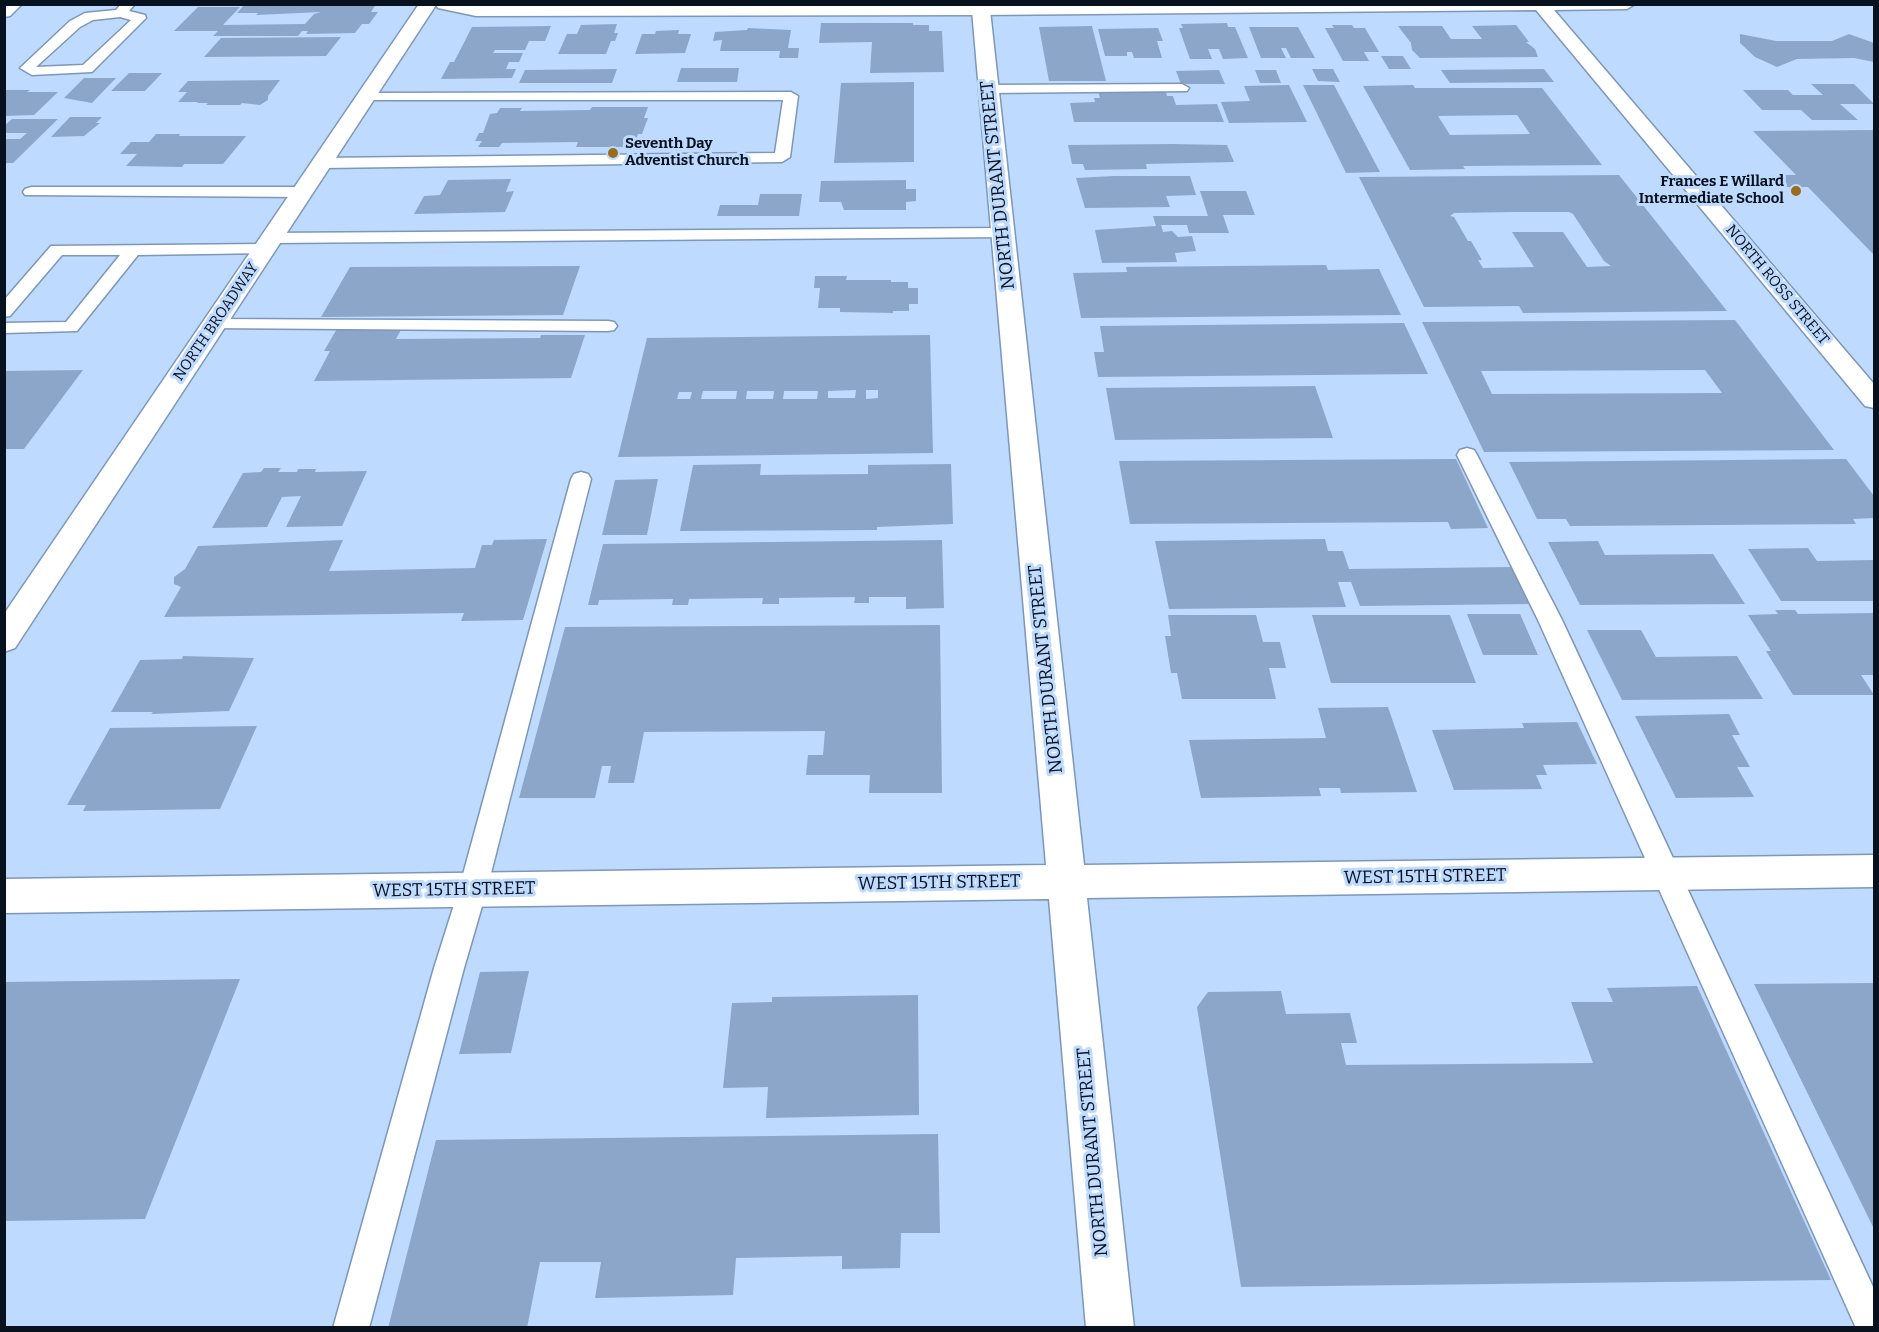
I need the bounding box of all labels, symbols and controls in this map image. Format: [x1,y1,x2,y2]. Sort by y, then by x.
street label: NORTH DURANT STREET [976,80,1020,290]
place label: Seventh Day Adventist Church [625,135,749,170]
marker: Seventh Day Adventist Church [606,146,620,160]
place label: Frances E Willard Intermediate School [1639,173,1784,208]
marker: Frances E Willard Intermediate School [1789,184,1803,198]
street label: NORTH ROSS STREET [1722,221,1832,349]
street label: NORTH BROADWAY [170,259,262,385]
street label: NORTH DURANT STREET [1024,564,1068,774]
street label: WEST 15TH STREET [1343,865,1507,889]
street label: WEST 15TH STREET [857,871,1021,895]
street label: WEST 15TH STREET [372,878,536,902]
street label: NORTH DURANT STREET [1073,1047,1113,1257]

